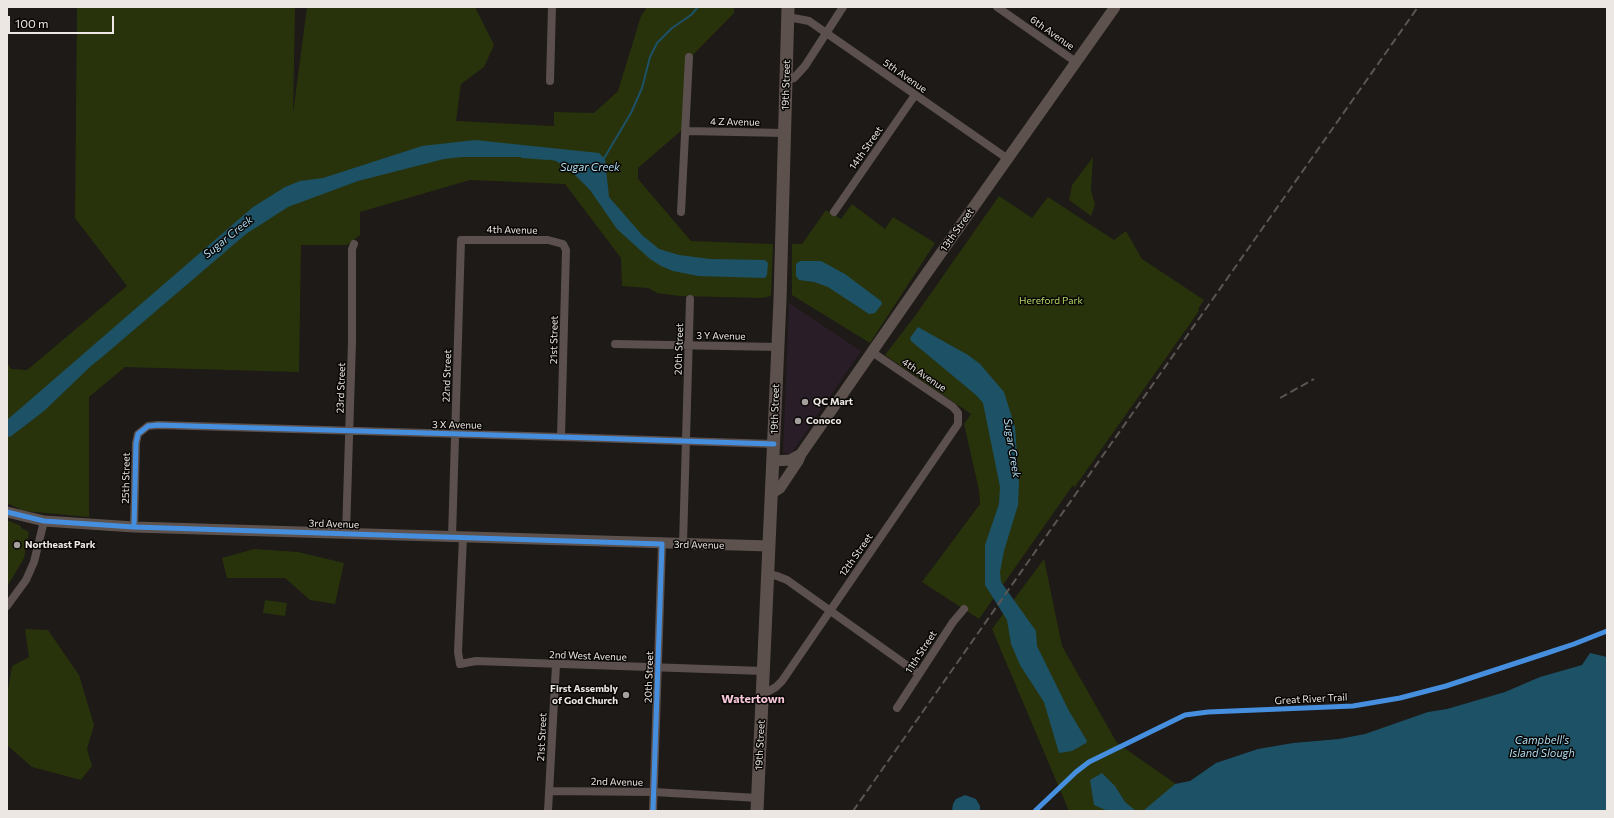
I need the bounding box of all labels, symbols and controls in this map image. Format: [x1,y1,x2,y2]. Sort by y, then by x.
scale bar [10,8,116,34]
street label: 6th Avenue [1028,13,1076,53]
text: 100 m [15,16,49,30]
street label: 5th Avenue [881,57,929,95]
street label: 19th Street [779,60,793,110]
street label: 4 Z Avenue [710,116,760,128]
street label: 14th Street [847,124,885,172]
water label: Sugar Creek [560,160,620,174]
street label: 13th Street [938,206,976,254]
water label: Sugar Creek [201,213,255,261]
street label: 4th Avenue [486,224,538,236]
park label: Hereford Park [1019,295,1083,307]
street label: 21st Street [548,316,560,364]
street label: 20th Street [672,323,686,375]
street label: 3 Y Avenue [696,330,746,342]
street label: 22nd Street [440,349,454,403]
street label: 4th Avenue [899,356,949,394]
street label: 23rd Street [334,362,348,414]
street label: 19th Street [768,384,782,434]
place label: QC Mart [813,396,853,408]
marker: QC Mart [800,397,810,407]
place label: Conoco [806,415,841,427]
marker: Conoco [793,416,803,426]
water label: Sugar Creek [1001,417,1023,479]
street label: 3 X Avenue [432,419,482,431]
street label: 25th Street [120,452,132,504]
street label: 3rd Avenue [309,517,359,531]
street label: 12th Street [837,531,875,579]
place label: Northeast Park [25,539,96,551]
street label: 3rd Avenue [674,539,724,551]
marker: Northeast Park [12,540,22,550]
street label: 11th Street [903,628,939,676]
street label: 2nd West Avenue [549,649,627,663]
street label: 20th Street [642,651,656,703]
place label: First Assembly of God Church [550,683,618,706]
marker: First Assembly of God Church [621,690,631,700]
street label: Great River Trail [1274,691,1348,707]
district label: Watertown [721,692,785,706]
street label: 21st Street [535,712,549,762]
street label: 19th Street [753,720,767,770]
water label: Campbell's Island Slough [1509,733,1575,759]
street label: 2nd Avenue [591,776,643,788]

